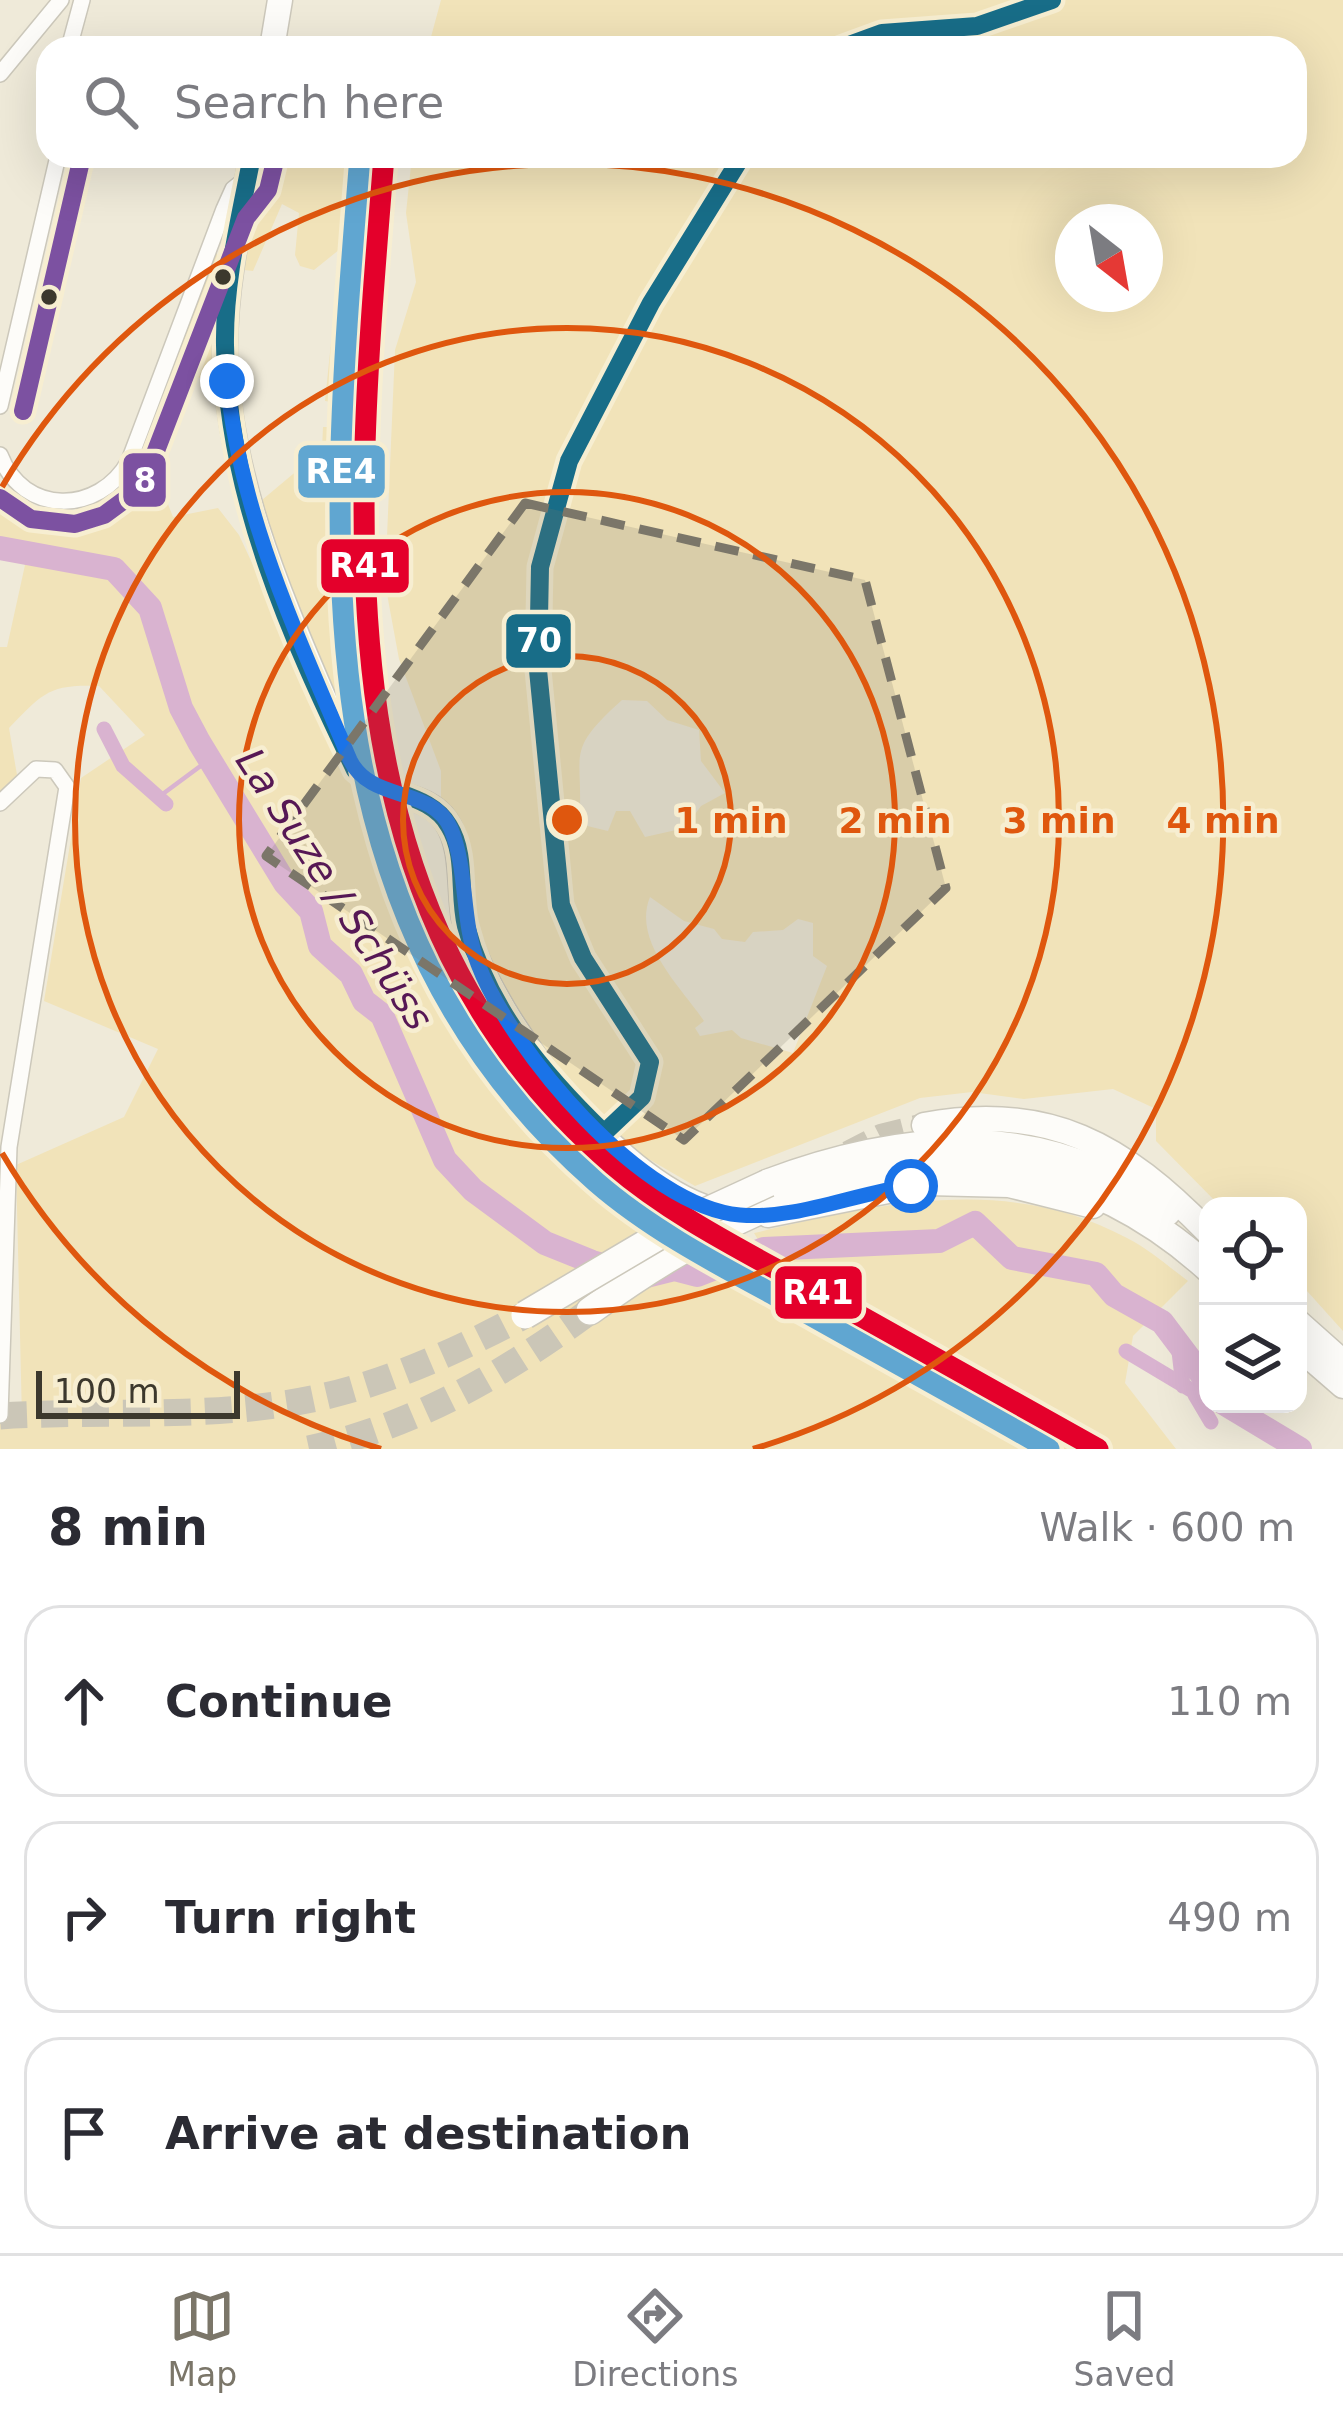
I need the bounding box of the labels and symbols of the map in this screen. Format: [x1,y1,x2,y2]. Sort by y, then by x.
north arrow [1055,204,1163,312]
unlabelled marker [212,266,234,288]
unlabelled marker [38,286,60,308]
route end [200,354,254,408]
line badge: RE4 [296,443,387,500]
line badge: 8 [121,451,168,509]
text: RE4 [306,452,376,491]
text: 8 [134,461,156,500]
line badge: R41 [319,537,411,595]
text: R41 [329,546,401,585]
line badge: 70 [504,612,573,670]
text: 70 [516,621,562,660]
water label: La Suze / Schüss [227,740,442,1038]
centre of rings [546,799,588,841]
text: 1 min [674,800,788,841]
text: 2 min [838,800,952,841]
text: 3 min [1002,800,1116,841]
text: 4 min [1166,800,1280,841]
route start [884,1159,938,1213]
line badge: R41 [773,1264,864,1321]
text: R41 [782,1273,854,1312]
scale bar [36,1365,240,1418]

